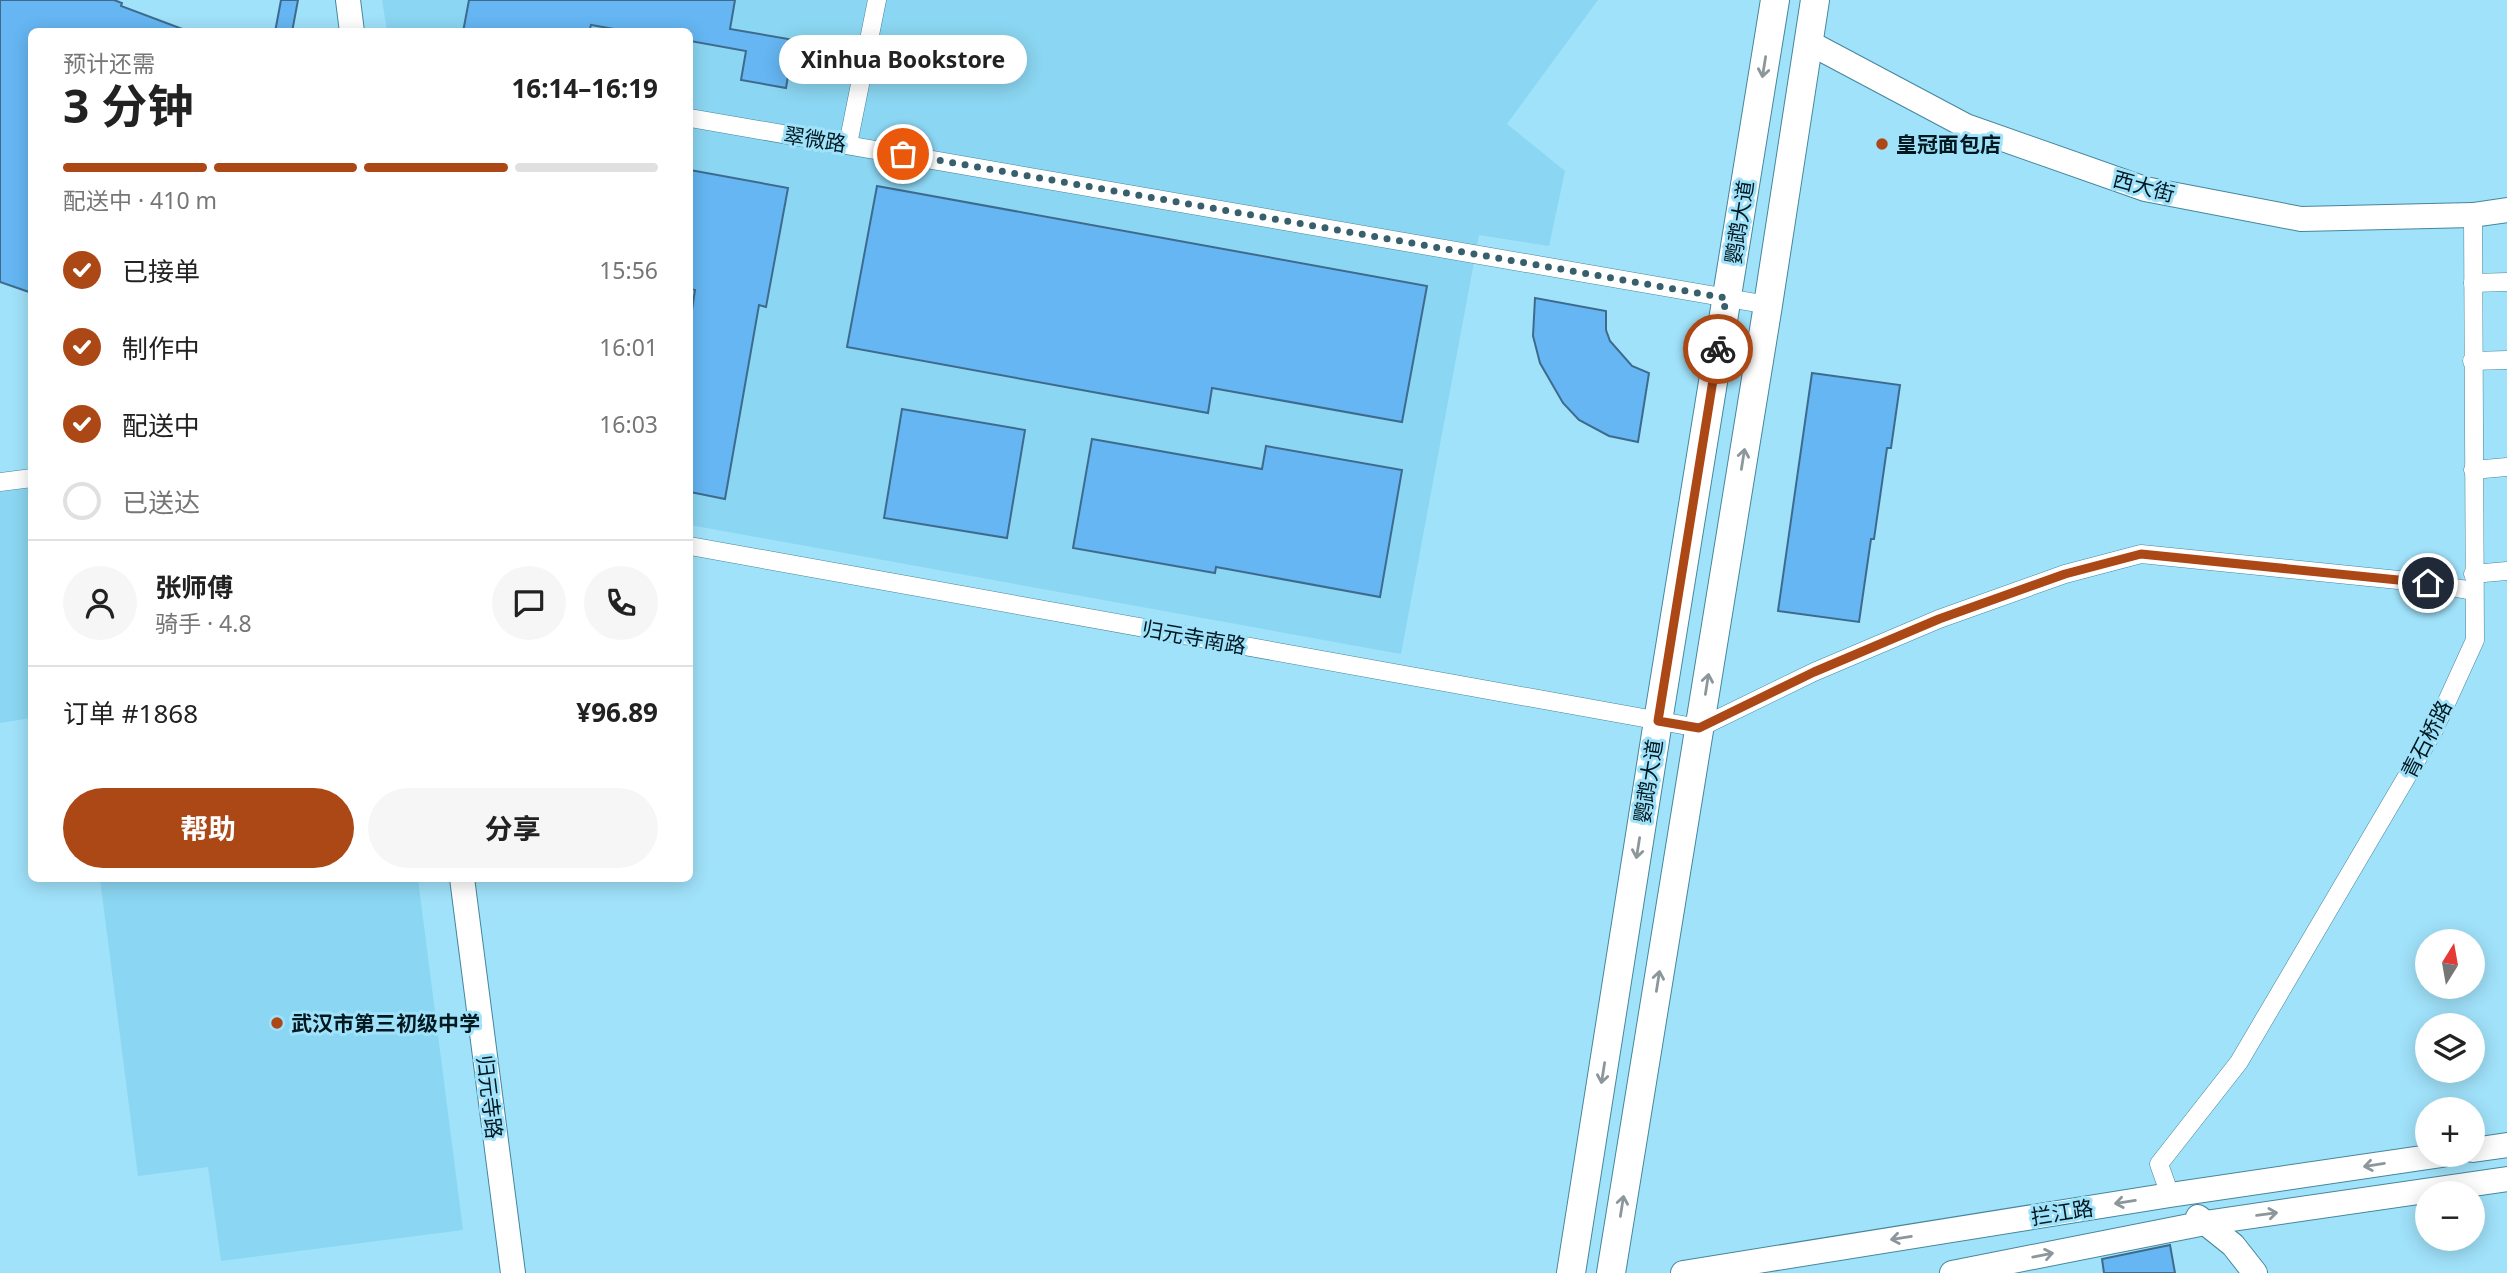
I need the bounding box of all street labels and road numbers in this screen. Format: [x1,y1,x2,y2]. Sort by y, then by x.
street label: 翠微路 [782,120,848,158]
street label: 西大街 [2110,164,2178,208]
street label: 鹦鹉大道 [1719,178,1759,266]
street label: 归元寺南路 [1140,614,1248,660]
street label: 青石桥路 [2394,695,2458,783]
street label: 鹦鹉大道 [1628,737,1668,825]
street label: 归元寺路 [471,1054,509,1140]
street label: 拦江路 [2029,1193,2095,1231]

